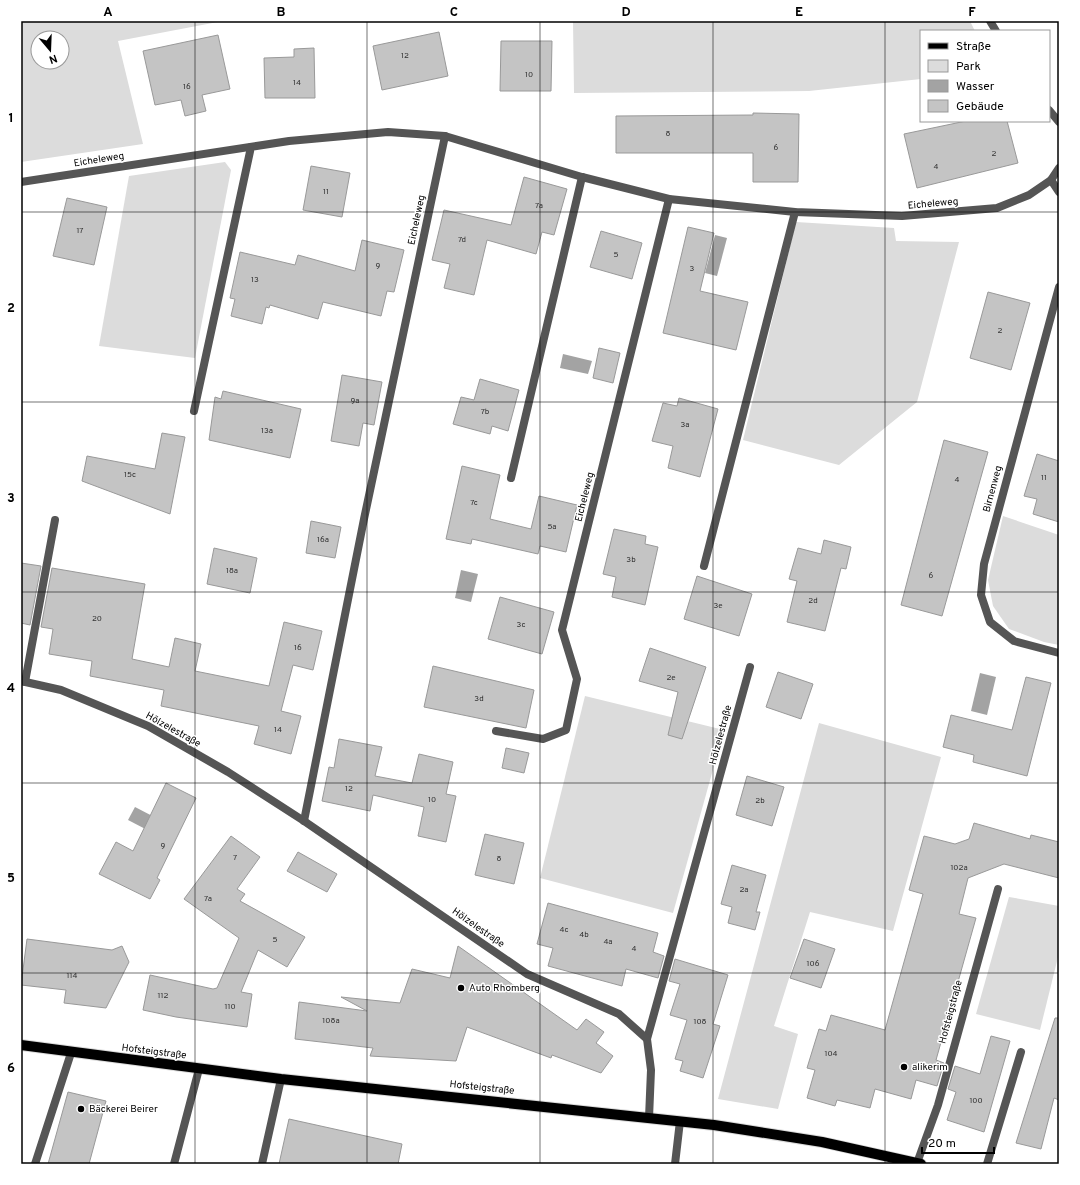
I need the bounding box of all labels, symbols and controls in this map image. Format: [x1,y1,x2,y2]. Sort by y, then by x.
text: A [103,5,113,21]
text: B [277,5,286,21]
text: C [450,5,458,21]
text: D [621,5,631,21]
text: E [795,5,803,21]
text: F [968,5,976,21]
north arrow [30,30,70,70]
legend [920,30,1050,122]
text: Straße [956,39,991,55]
text: N [47,51,59,66]
house number: 12 [401,51,409,61]
text: Park [956,59,981,75]
house number: 10 [525,70,533,80]
house number: 14 [293,78,301,88]
text: Wasser [956,79,995,95]
house number: 16 [183,82,191,92]
text: Gebäude [956,99,1004,115]
text: 1 [8,111,14,127]
house number: 8 [666,129,671,139]
house number: 6 [774,143,779,153]
house number: 2 [992,149,997,159]
street label: Eicheleweg [73,150,125,170]
house number: 4 [934,162,939,172]
house number: 11 [323,187,329,197]
street label: Eicheleweg [405,194,429,246]
street label: Eicheleweg [907,195,959,213]
house number: 7a [535,201,543,211]
house number: 17 [76,226,84,236]
house number: 7d [458,235,466,245]
house number: 5 [614,250,619,260]
house number: 9 [376,261,381,271]
house number: 3 [690,264,695,274]
house number: 13 [251,275,259,285]
text: 2 [7,301,15,317]
house number: 2 [998,326,1003,336]
house number: 9a [351,396,359,406]
house number: 7b [481,407,490,417]
house number: 3a [680,420,690,430]
house number: 13a [261,426,273,436]
street label: Birnenweg [981,464,1005,514]
house number: 15c [124,470,136,480]
street label: Eicheleweg [573,471,597,523]
house number: 11 [1041,473,1047,483]
house number: 4 [955,475,960,485]
text: 3 [7,491,15,507]
house number: 7c [470,498,478,508]
house number: 5a [547,522,557,532]
house number: 16a [317,535,329,545]
house number: 3b [626,555,636,565]
house number: 18a [226,566,238,576]
house number: 6 [929,571,934,581]
house number: 2d [808,596,818,606]
house number: 3e [713,601,723,611]
house number: 20 [92,614,102,624]
house number: 3c [517,620,525,630]
house number: 16 [294,643,302,653]
house number: 2e [666,673,676,683]
text: 4 [7,681,15,697]
house number: 3d [474,694,484,704]
street label: Hölzelestraße [707,704,735,766]
street label: Hölzelestraße [143,709,203,751]
house number: 14 [274,725,282,735]
house number: 12 [345,784,353,794]
house number: 10 [428,795,436,805]
house number: 2b [755,796,765,806]
house number: 9 [161,841,166,851]
house number: 7 [233,853,237,863]
house number: 8 [497,854,502,864]
house number: 102a [950,863,968,873]
text: 5 [7,871,15,887]
house number: 2a [739,885,749,895]
house number: 7a [204,894,212,904]
street label: Hölzelestraße [449,905,507,951]
house number: 4c [560,925,568,935]
house number: 4b [579,930,589,940]
house number: 5 [273,935,278,945]
house number: 4a [603,937,613,947]
house number: 4 [632,944,637,954]
house number: 106 [807,959,820,969]
house number: 114 [67,971,77,981]
street label: Hofsteigstraße [936,979,966,1045]
place label: Auto Rhomberg [469,982,540,995]
marker: Auto Rhomberg [456,983,466,993]
house number: 112 [158,991,169,1001]
house number: 110 [224,1002,236,1012]
house number: 108a [322,1016,340,1026]
house number: 108 [693,1017,707,1027]
street label: Hofsteigstraße [121,1042,187,1062]
house number: 104 [824,1049,838,1059]
text: 6 [7,1061,15,1077]
place label: alikerim [912,1061,948,1074]
marker: alikerim [899,1062,909,1072]
street label: Hofsteigstraße [449,1078,515,1098]
house number: 100 [969,1096,983,1106]
place label: Bäckerei Beirer [89,1103,158,1116]
marker: Bäckerei Beirer [76,1104,86,1114]
scale bar [922,1129,994,1155]
text: 20 m [928,1136,956,1152]

